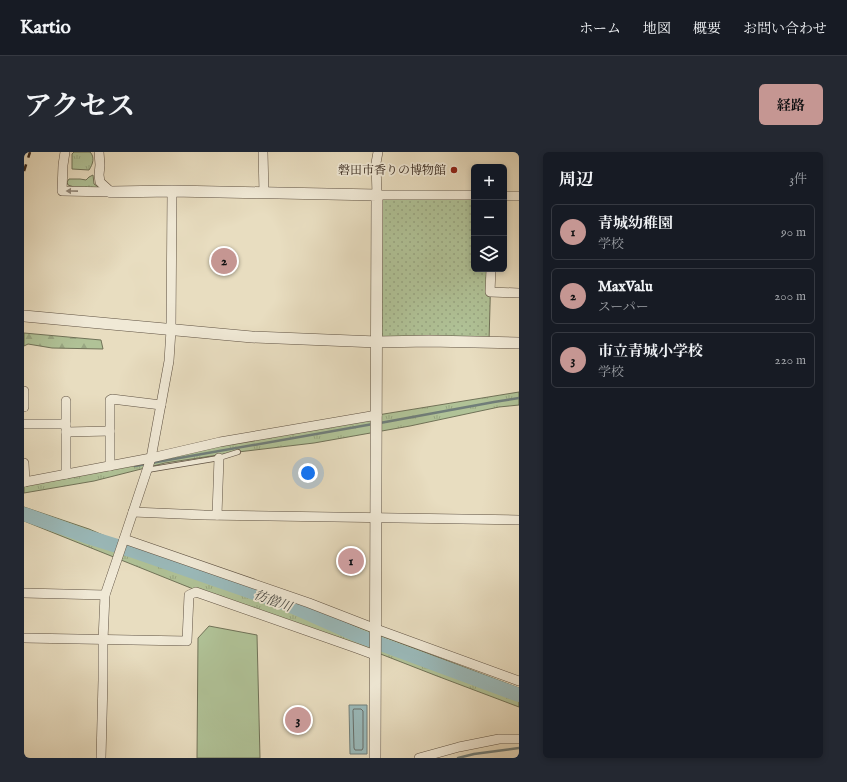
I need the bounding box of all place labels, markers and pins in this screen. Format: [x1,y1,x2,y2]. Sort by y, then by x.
place label: 磐田市香りの博物館 [338,163,446,178]
marker: 磐田市香りの博物館 [449,165,459,175]
pin: 2 [211,246,237,276]
pin: 1 [338,546,364,576]
pin: 3 [285,705,311,735]

